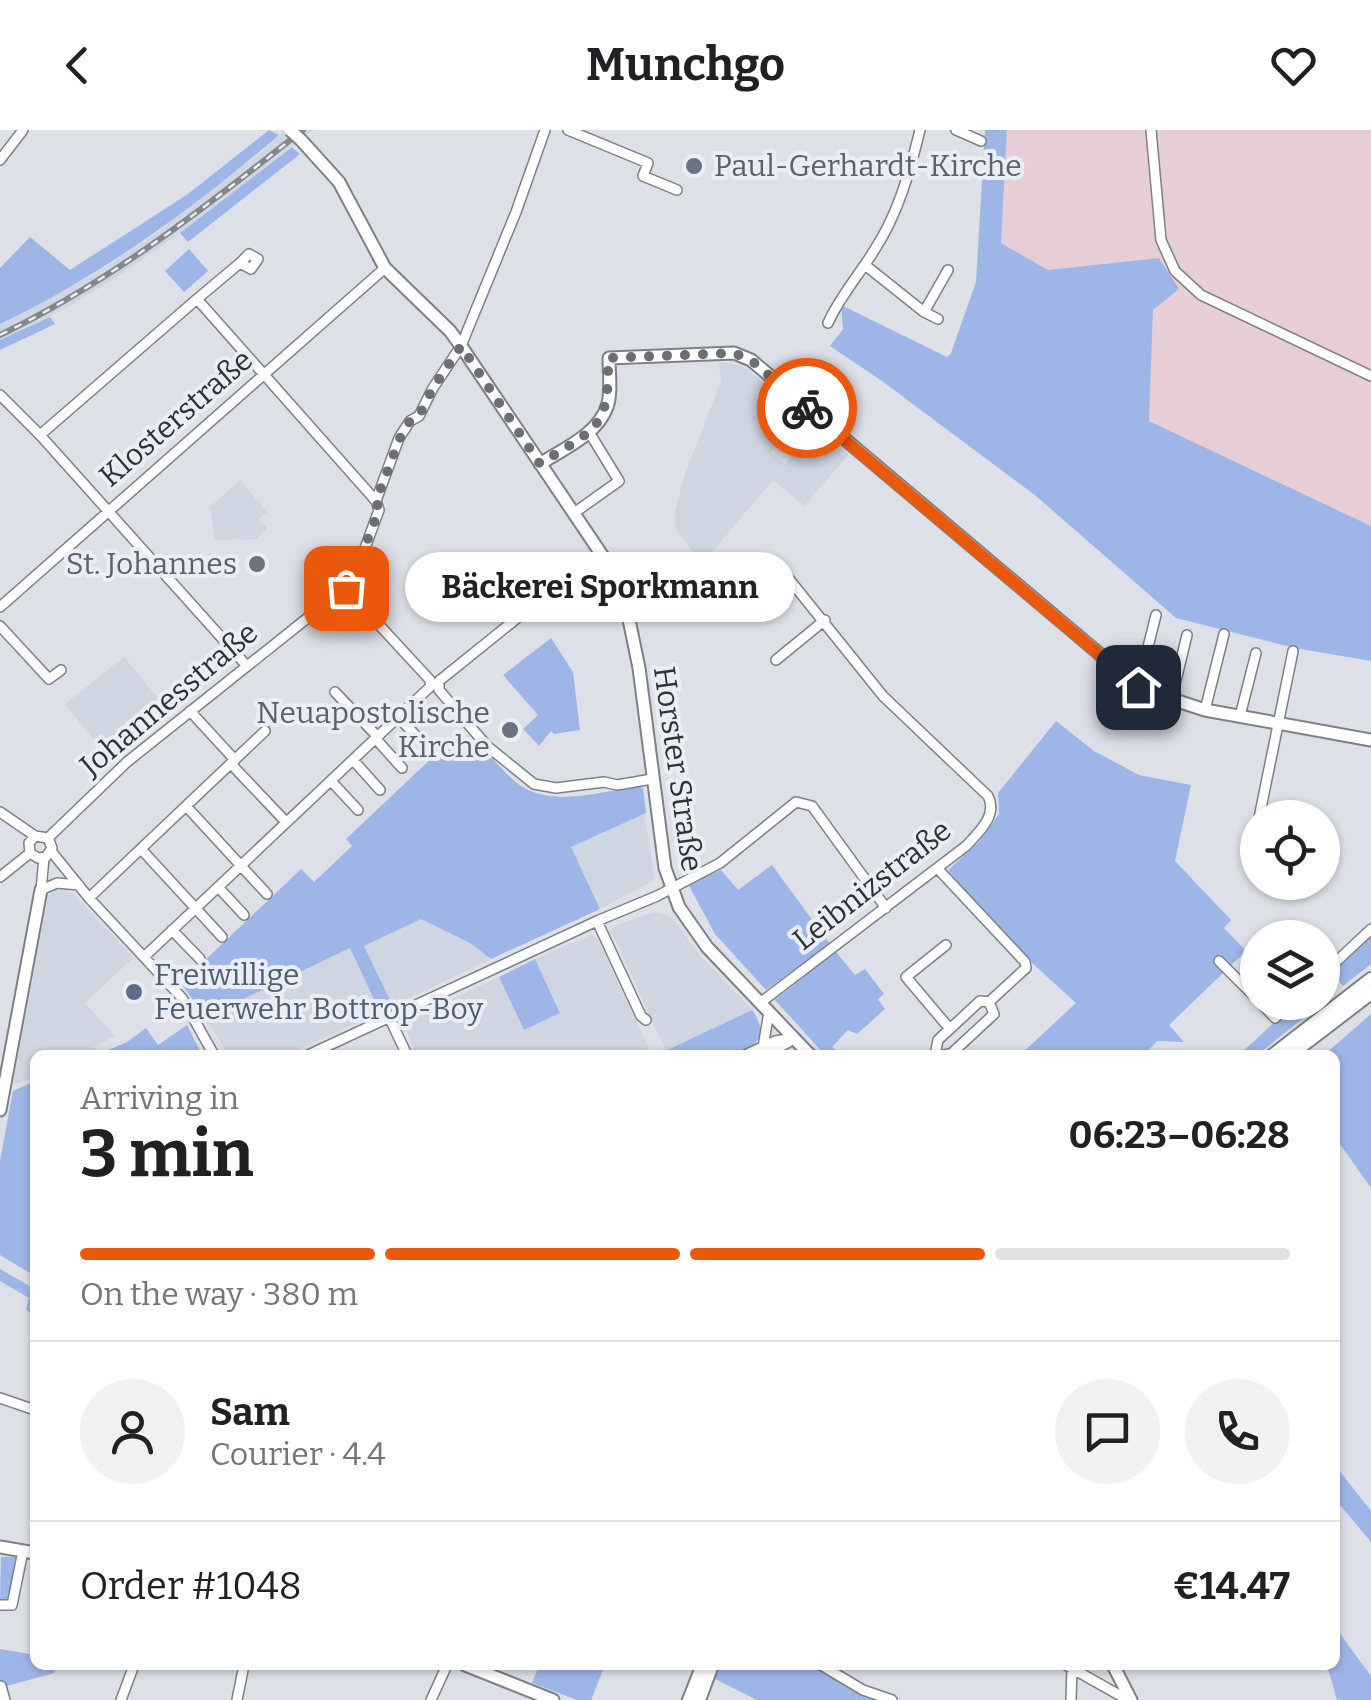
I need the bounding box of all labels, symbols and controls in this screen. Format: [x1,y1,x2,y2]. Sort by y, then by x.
icon: back [50,38,105,93]
text: Munchgo [586,38,785,92]
icon: heart [1266,38,1321,93]
place label: Paul-Gerhardt-Kirche [714,148,1022,184]
marker: Paul-Gerhardt-Kirche [683,155,705,177]
street label: Klosterstraße [92,342,260,494]
courier [757,358,857,458]
icon: bike [780,381,835,436]
place label: St. Johannes [66,546,237,582]
pin [304,546,389,631]
marker: St. Johannes [246,553,268,575]
callout: Bäckerei Sporkmann [406,553,796,623]
icon: bag [319,561,374,616]
text: Bäckerei Sporkmann [441,568,759,606]
street label: Johannesstraße [72,614,265,784]
pin [1096,645,1181,730]
icon: home [1111,660,1166,715]
street label: Horster Straße [646,664,710,874]
place label: Neuapostolische Kirche [256,695,490,765]
marker: Neuapostolische Kirche [499,719,521,741]
map controls [1240,800,1340,1020]
button: locate [1240,800,1340,900]
street label: Leibnizstraße [786,812,958,958]
button: layers [1240,920,1340,1020]
place label: Freiwillige Feuerwehr Bottrop-Boy [154,957,483,1027]
marker: Freiwillige Feuerwehr Bottrop-Boy [123,981,145,1003]
text: Arriving in [80,1079,239,1117]
text: 06:23–06:28 [1069,1112,1290,1158]
text: 3 min [80,1115,254,1193]
text: On the way · 380 m [80,1275,358,1313]
button: person [80,1379,185,1484]
button: chat [1055,1379,1160,1484]
button: phone [1185,1379,1290,1484]
text: Sam [210,1389,290,1435]
text: Courier · 4.4 [210,1435,386,1473]
text: Order #1048 [80,1563,302,1609]
text: €14.47 [1173,1563,1290,1609]

